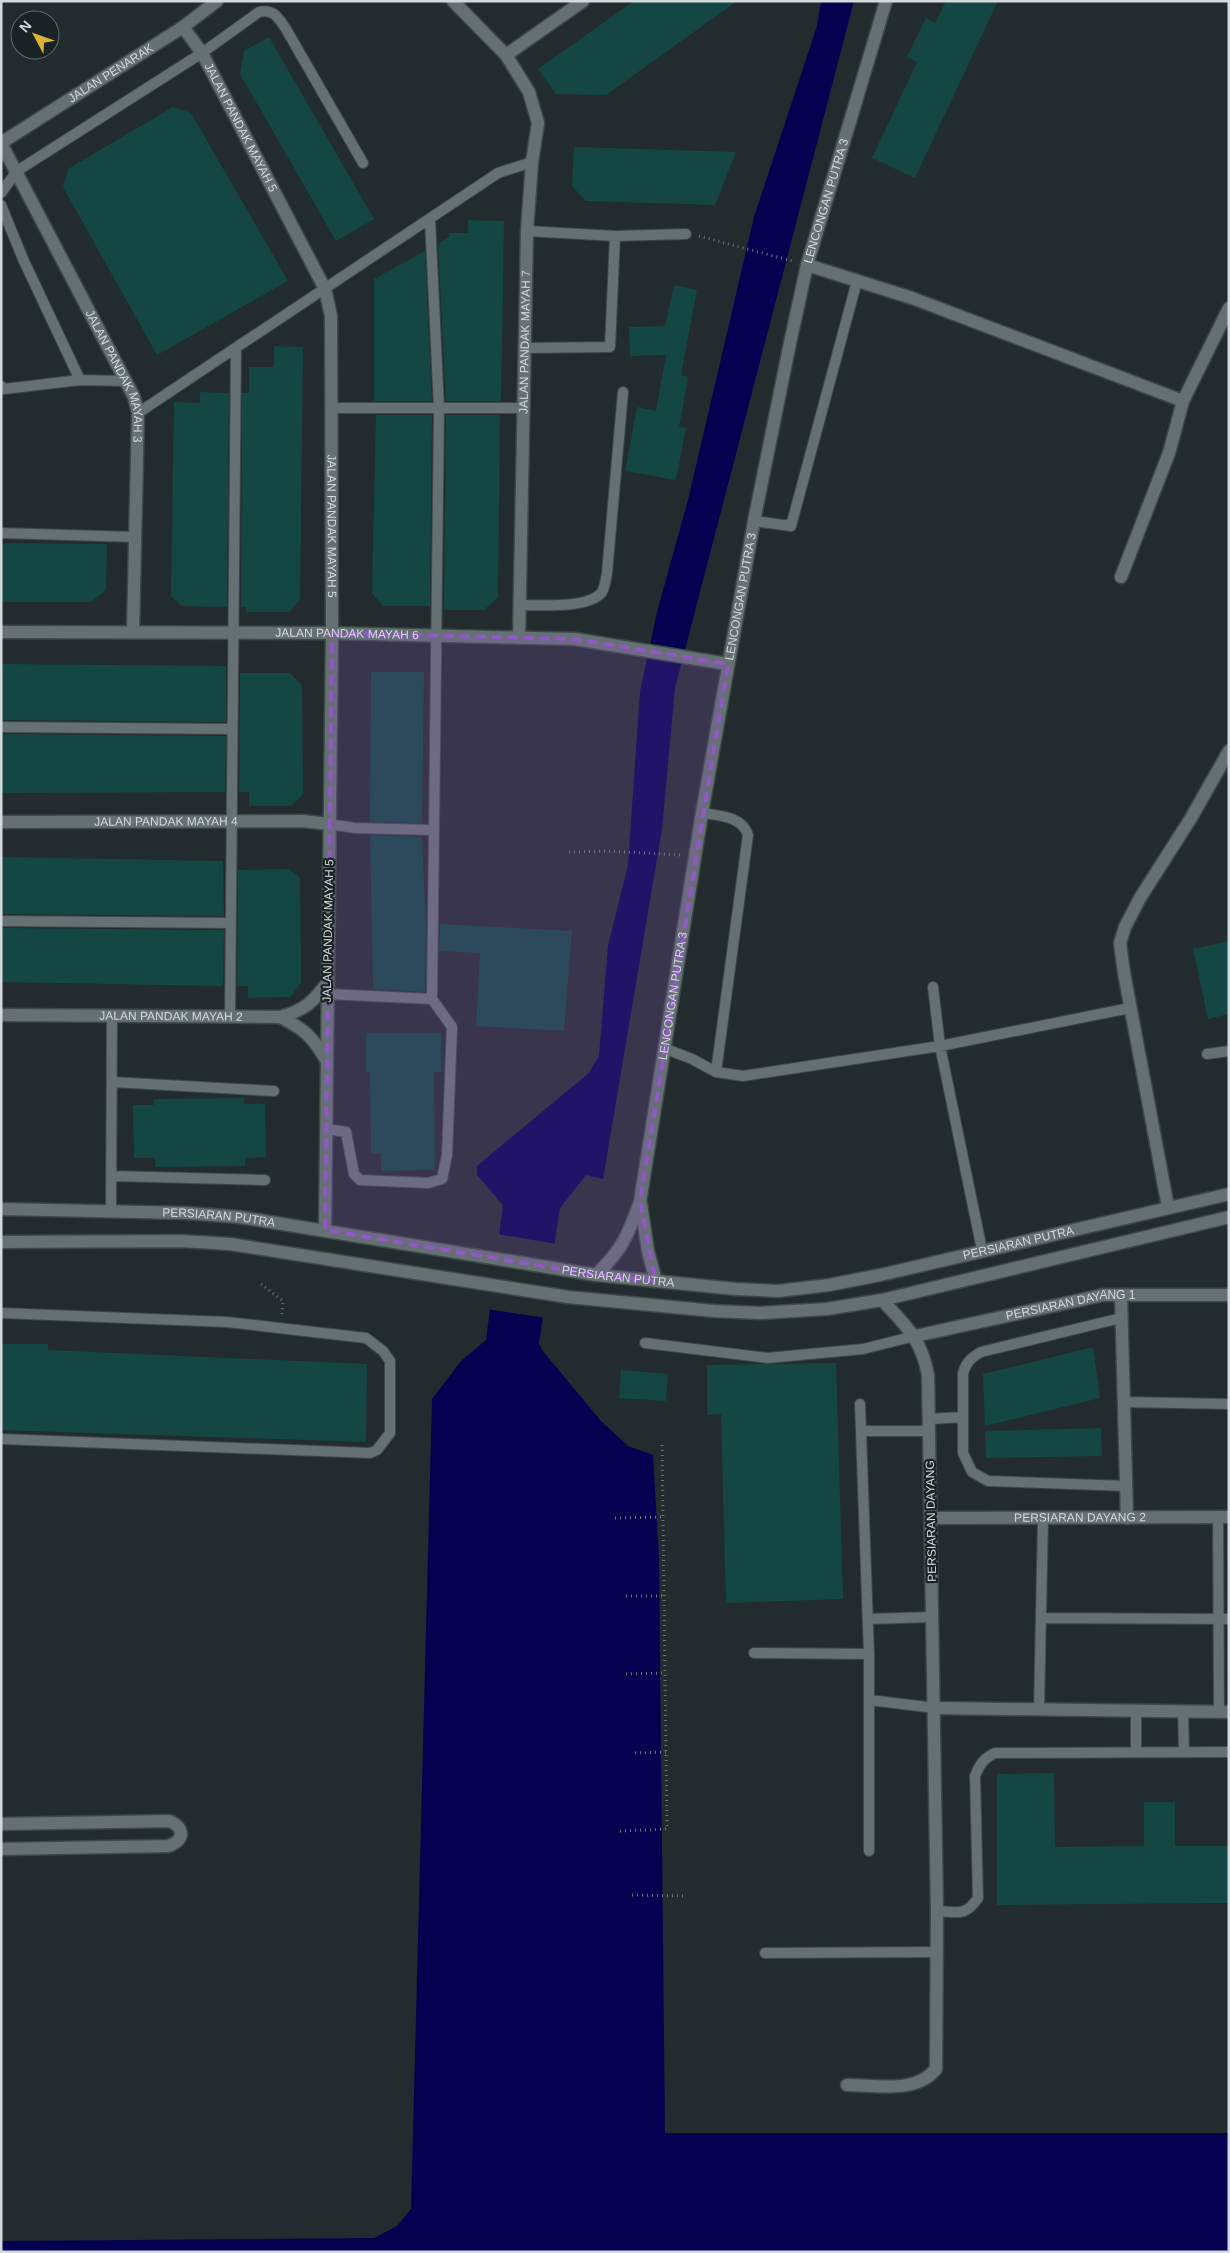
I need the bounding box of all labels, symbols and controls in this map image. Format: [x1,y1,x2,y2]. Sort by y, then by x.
north arrow [10,10,60,60]
text: N [16,17,35,36]
street label: JALAN PENARAK [65,41,156,105]
street label: JALAN PANDAK MAYAH 5 [201,60,280,194]
street label: LENCONGAN PUTRA 3 [801,137,852,265]
street label: JALAN PANDAK MAYAH 7 [516,270,533,414]
street label: JALAN PANDAK MAYAH 3 [83,307,146,443]
street label: JALAN PANDAK MAYAH 5 [324,454,339,598]
street label: LENCONGAN PUTRA 3 [722,531,759,662]
street label: JALAN PANDAK MAYAH 6 [275,626,419,642]
street label: JALAN PANDAK MAYAH 4 [94,814,238,829]
street label: JALAN PANDAK MAYAH 5 [320,859,336,1003]
street label: LENCONGAN PUTRA 3 [656,931,690,1061]
street label: JALAN PANDAK MAYAH 2 [99,1009,243,1024]
street label: PERSIARAN PUTRA [162,1205,276,1230]
street label: PERSIARAN PUTRA [962,1223,1075,1263]
street label: PERSIARAN PUTRA [561,1263,675,1290]
street label: PERSIARAN DAYANG 1 [1004,1288,1136,1323]
street label: PERSIARAN DAYANG [923,1460,939,1582]
street label: PERSIARAN DAYANG 2 [1014,1510,1146,1525]

